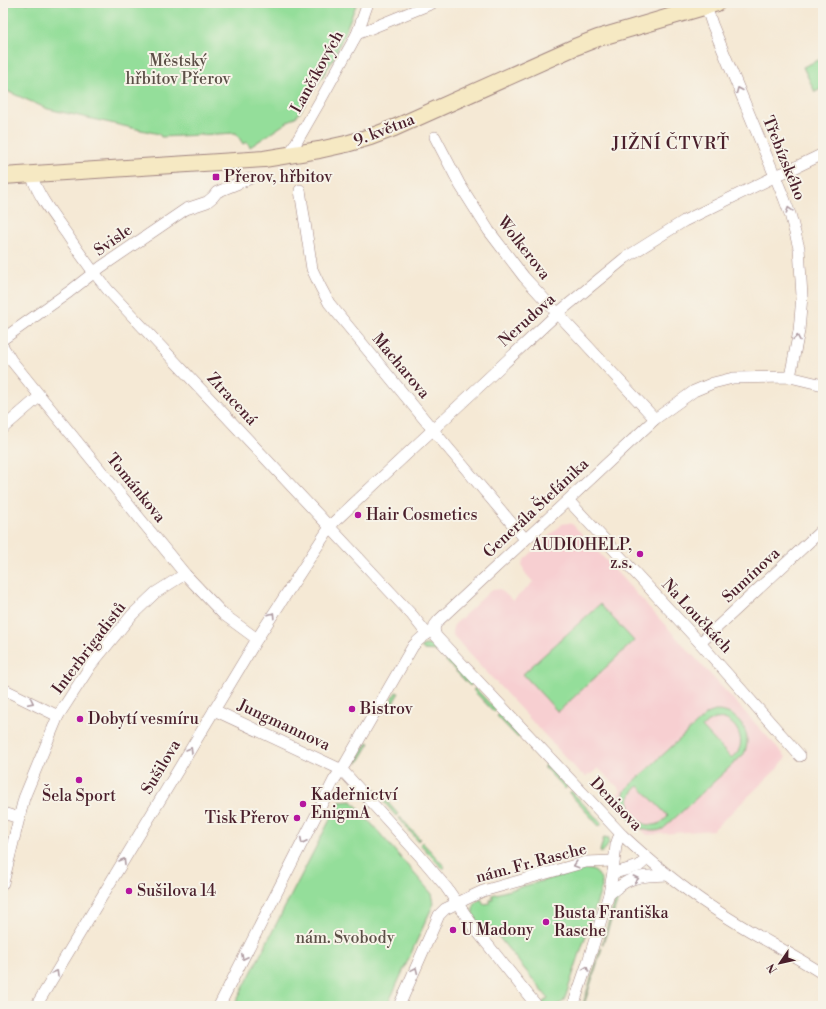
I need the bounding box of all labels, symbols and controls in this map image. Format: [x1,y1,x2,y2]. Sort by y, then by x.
street label: Lančíkových [286,27,348,117]
park label: Městský hřbitov Přerov [125,51,232,89]
one-way arrow [736,87,744,94]
street label: 9. května [351,109,418,151]
street label: Třebízského [758,113,810,203]
district label: JIŽNÍ ČTVRŤ [611,132,730,155]
place label: Přerov, hřbitov [224,167,333,187]
marker: Přerov, hřbitov [211,172,221,182]
one-way arrow [785,207,793,214]
street label: Wolkerova [492,212,555,284]
street label: Svisle [90,220,136,260]
street label: Nerudova [494,289,560,351]
street label: Macharova [368,329,435,403]
one-way arrow [793,335,801,342]
street label: Ztracená [203,368,262,430]
street label: Tománkova [102,449,171,527]
street label: Generála Štefánika [478,452,594,562]
place label: Hair Cosmetics [366,505,478,525]
marker: Hair Cosmetics [353,510,363,520]
place label: AUDIOHELP, z.s. [531,535,632,573]
street label: Sumínova [718,543,785,607]
marker: AUDIOHELP, z.s. [635,549,645,559]
street label: Na Loučkách [658,575,737,658]
street label: Interbrigadistů [48,598,130,698]
one-way arrow [267,612,275,619]
street label: Jungmannova [234,694,334,756]
one-way arrow [26,697,34,705]
place label: Bistrov [359,699,414,719]
marker: Bistrov [347,704,357,714]
place label: Dobytí vesmíru [88,709,199,729]
marker: Dobytí vesmíru [75,714,85,724]
street label: Sušilova [137,735,185,798]
one-way arrow [185,747,193,754]
street label: Denisova [586,773,647,836]
marker: Šela Sport [74,775,84,785]
place label: Šela Sport [42,784,116,806]
place label: Kadeřnictví EnigmA [311,785,398,823]
marker: Kadeřnictví EnigmA [298,799,308,809]
place label: Tisk Přerov [205,808,290,828]
marker: Tisk Přerov [292,813,302,823]
one-way arrow [300,837,308,844]
street label: nám. Fr. Rasche [473,839,589,887]
one-way arrow [118,858,126,865]
one-way arrow [573,860,580,869]
one-way arrow [632,875,639,883]
place label: Sušilova 14 [137,881,217,901]
marker: Sušilova 14 [124,886,134,896]
place label: Busta Františka Rasche [553,903,669,941]
marker: Busta Františka Rasche [541,917,551,927]
place label: U Madony [461,920,534,940]
marker: U Madony [448,925,458,935]
park label: nám. Svobody [295,928,395,948]
north arrow [760,943,800,983]
one-way arrow [241,952,249,960]
text: N [764,960,781,976]
one-way arrow [581,966,589,973]
one-way arrow [410,967,418,975]
one-way arrow [51,970,59,977]

